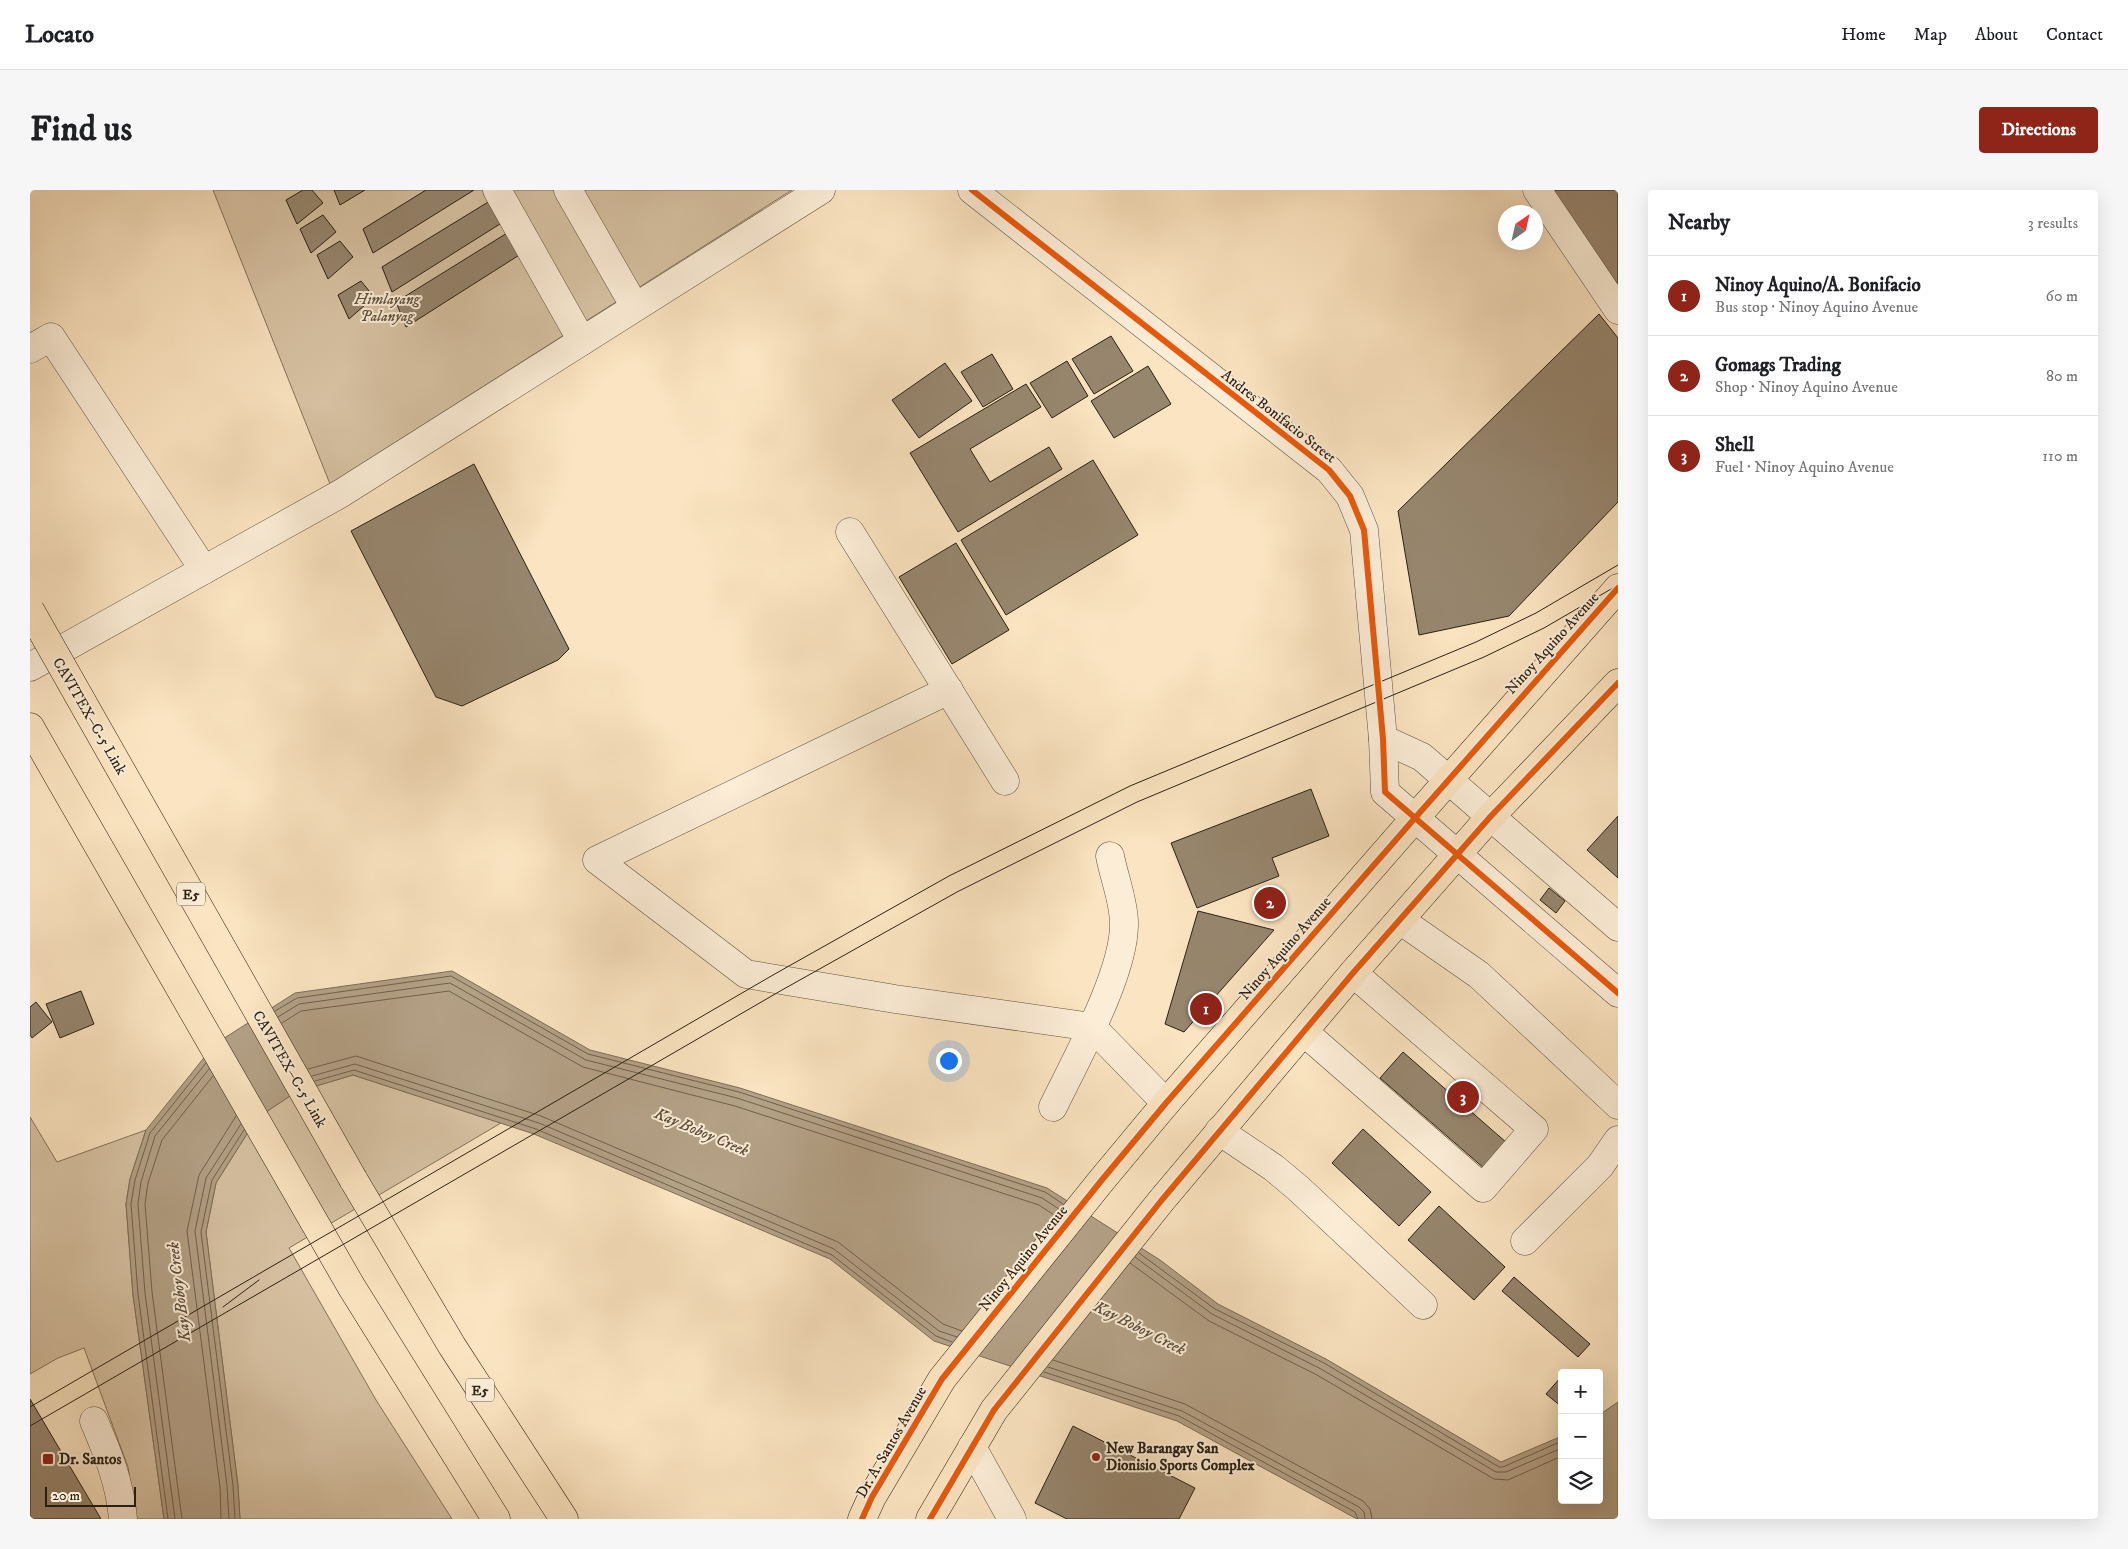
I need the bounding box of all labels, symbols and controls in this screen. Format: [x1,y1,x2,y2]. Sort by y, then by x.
text: Locato [25,20,94,50]
text: Home [1841,24,1886,46]
text: Map [1914,24,1947,46]
text: About [1975,24,2018,46]
text: Contact [2046,24,2103,46]
button: Directions [1979,107,2098,153]
text: Find us [30,108,132,152]
north arrow [1498,205,1543,250]
text: Nearby [1668,210,1730,236]
text: 3 results [2028,213,2078,233]
text: Ninoy Aquino/A. Bonifacio [1715,274,1921,297]
text: 1 [1681,286,1687,306]
text: 60 m [2046,286,2078,306]
park label: Himlayang Palanyag [353,290,422,326]
text: Bus stop · Ninoy Aquino Avenue [1715,297,1918,317]
text: Gomags Trading [1715,354,1841,377]
street label: Andres Bonifacio Street [1217,366,1340,467]
text: 2 [1680,366,1688,386]
text: 80 m [2046,366,2078,386]
text: Shop · Ninoy Aquino Avenue [1715,377,1898,397]
text: Shell [1715,434,1754,457]
text: 3 [1681,446,1687,466]
text: 110 m [2042,446,2078,466]
text: Fuel · Ninoy Aquino Avenue [1715,457,1894,477]
street label: Ninoy Aquino Avenue [1502,588,1603,698]
street label: CAVITEX–C-5 Link [48,654,131,779]
road number: E5 [177,882,205,906]
pin: 2 [1254,884,1286,922]
street label: Ninoy Aquino Avenue [1235,893,1335,1004]
pin: 1 [1190,990,1222,1028]
street label: CAVITEX–C-5 Link [248,1007,331,1132]
your location [936,1048,962,1074]
pin: 3 [1447,1078,1479,1116]
water label: Kay Boboy Creek [651,1103,752,1161]
street label: Ninoy Aquino Avenue [975,1201,1072,1315]
water label: Kay Boboy Creek [163,1241,195,1344]
water label: Kay Boboy Creek [1090,1296,1189,1360]
map controls [1558,1369,1603,1504]
button: + [1558,1369,1603,1414]
road number: E5 [466,1378,494,1402]
street label: Dr. A. Santos Avenue [852,1383,931,1501]
button: − [1558,1414,1603,1459]
place label: New Barangay San Dionisio Sports Complex [1106,1439,1255,1475]
place label: Dr. Santos [59,1450,121,1469]
marker: New Barangay San Dionisio Sports Complex [1090,1451,1102,1463]
marker: Dr. Santos [41,1452,55,1466]
button: layers [1558,1459,1603,1504]
scale bar [45,1484,136,1507]
text: 20 m [52,1487,80,1505]

